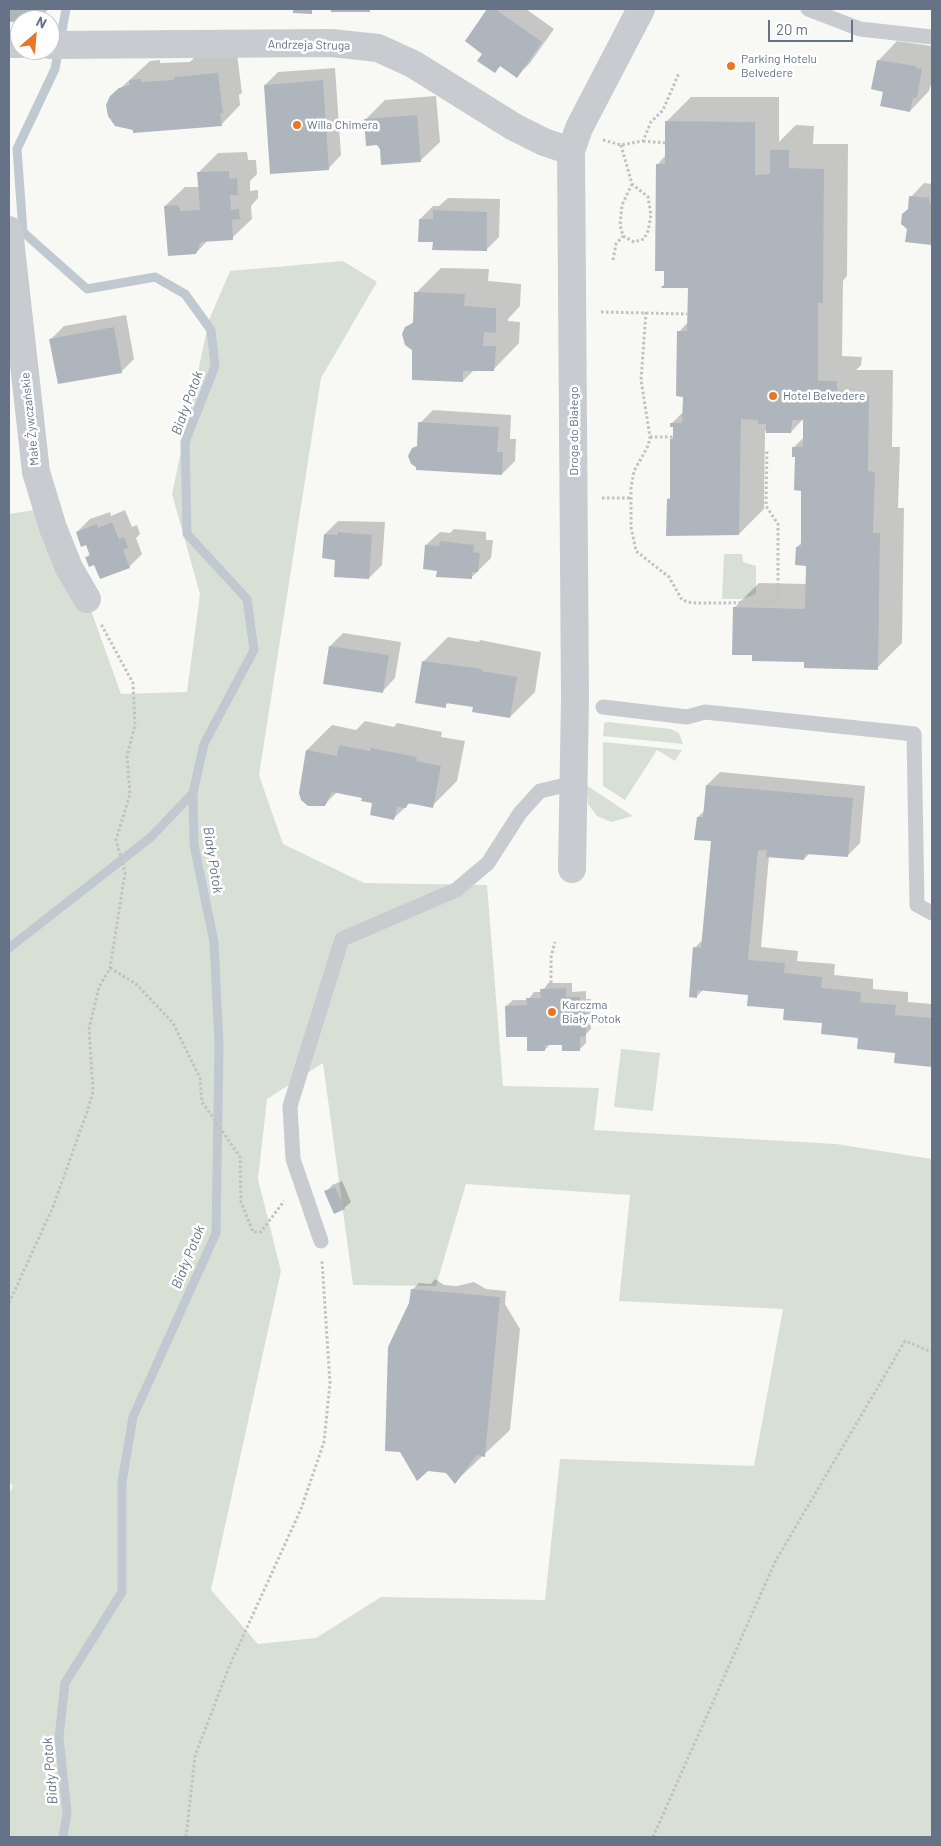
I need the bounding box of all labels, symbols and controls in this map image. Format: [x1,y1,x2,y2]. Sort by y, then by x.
north arrow [10,10,60,60]
scale bar [771,10,856,42]
text: N [34,12,50,32]
text: 20 m [776,20,808,38]
street label: Andrzeja Struga [268,37,350,53]
place label: Parking Hotelu Belvedere [741,52,817,80]
marker: Parking Hotelu Belvedere [725,60,737,72]
place label: Willa Chimera [307,118,378,132]
marker: Willa Chimera [291,119,303,131]
water label: Biały Potok [168,369,206,437]
street label: Małe Żywczańskie [18,372,42,466]
street label: Droga do Białego [567,387,581,475]
place label: Hotel Belvedere [783,389,865,403]
marker: Hotel Belvedere [767,390,779,402]
water label: Biały Potok [199,826,227,894]
place label: Karczma Biały Potok [562,998,621,1026]
marker: Karczma Biały Potok [546,1006,558,1018]
water label: Biały Potok [168,1223,208,1291]
water label: Biały Potok [39,1737,61,1805]

